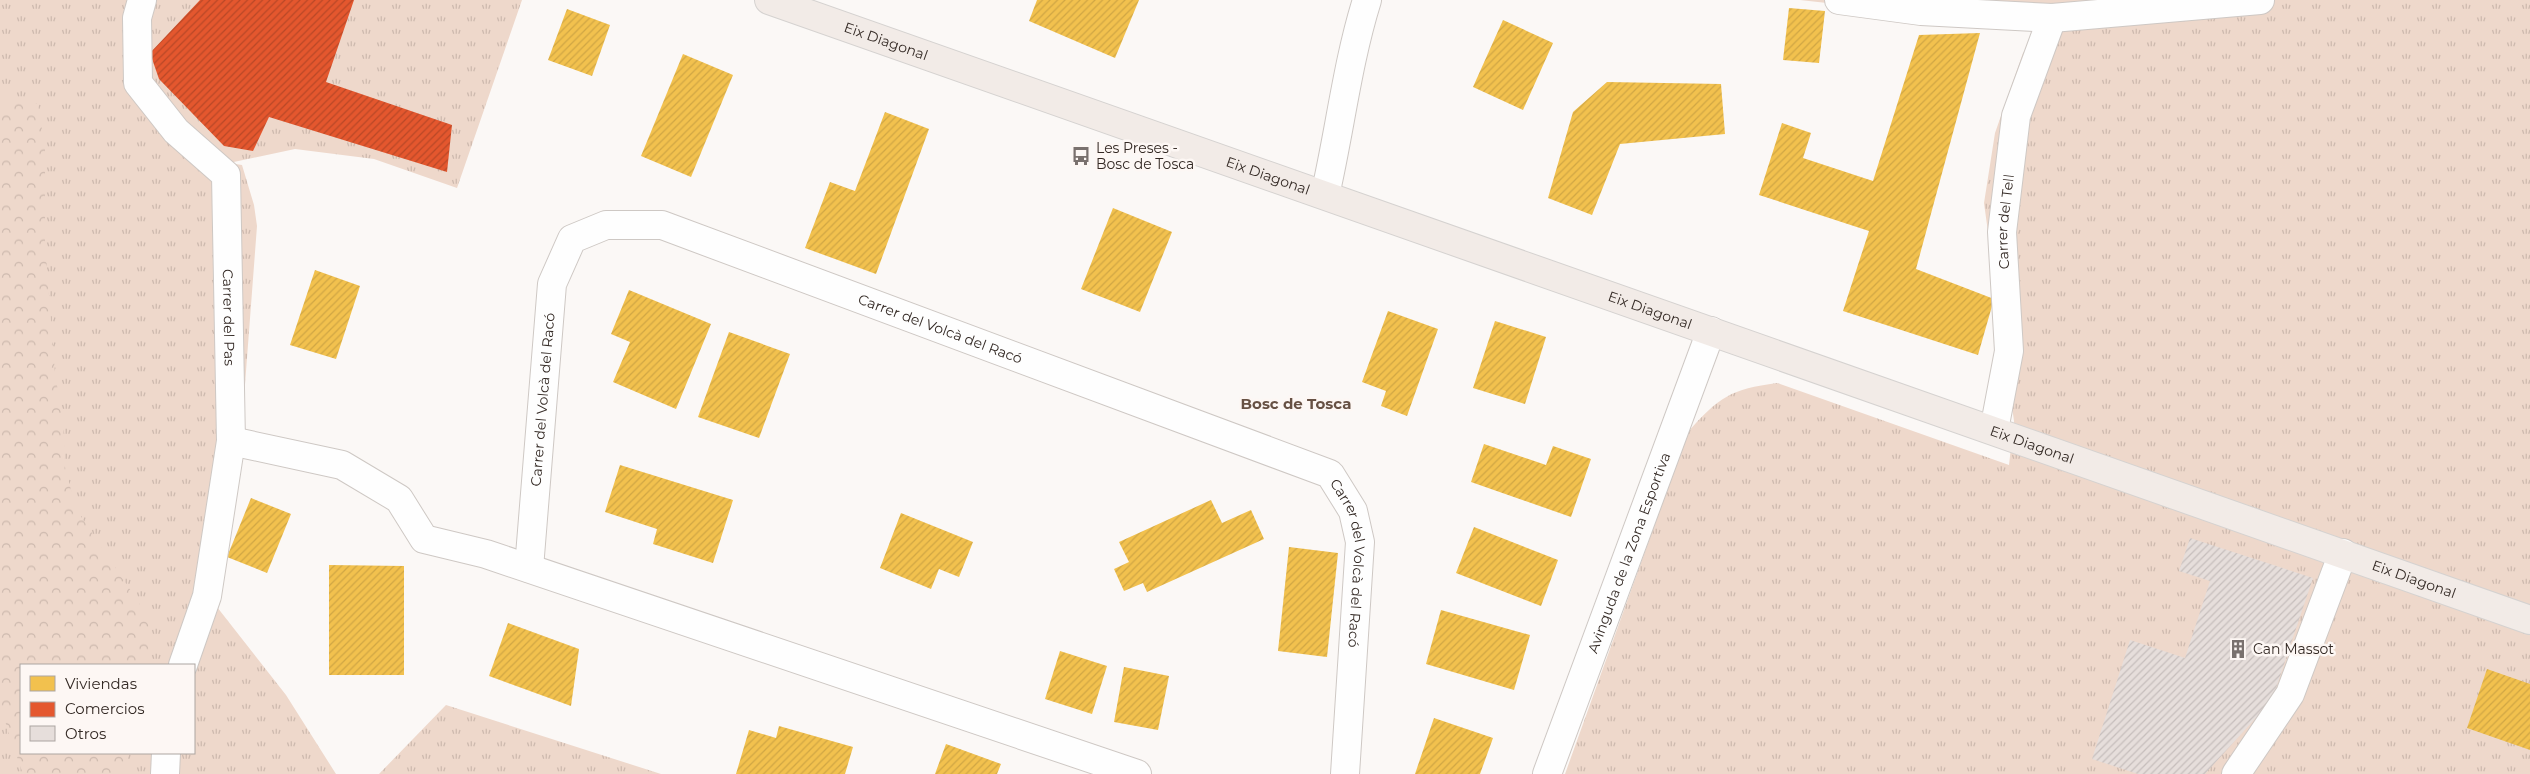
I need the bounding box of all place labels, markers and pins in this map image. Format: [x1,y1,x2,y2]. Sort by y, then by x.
place label: Les Preses - Bosc de Tosca [1096,139,1194,173]
bus stop icon: Les Preses - Bosc de Tosca [1070,145,1092,167]
building icon: Can Massot [2227,638,2249,660]
place label: Can Massot [2253,640,2334,658]

